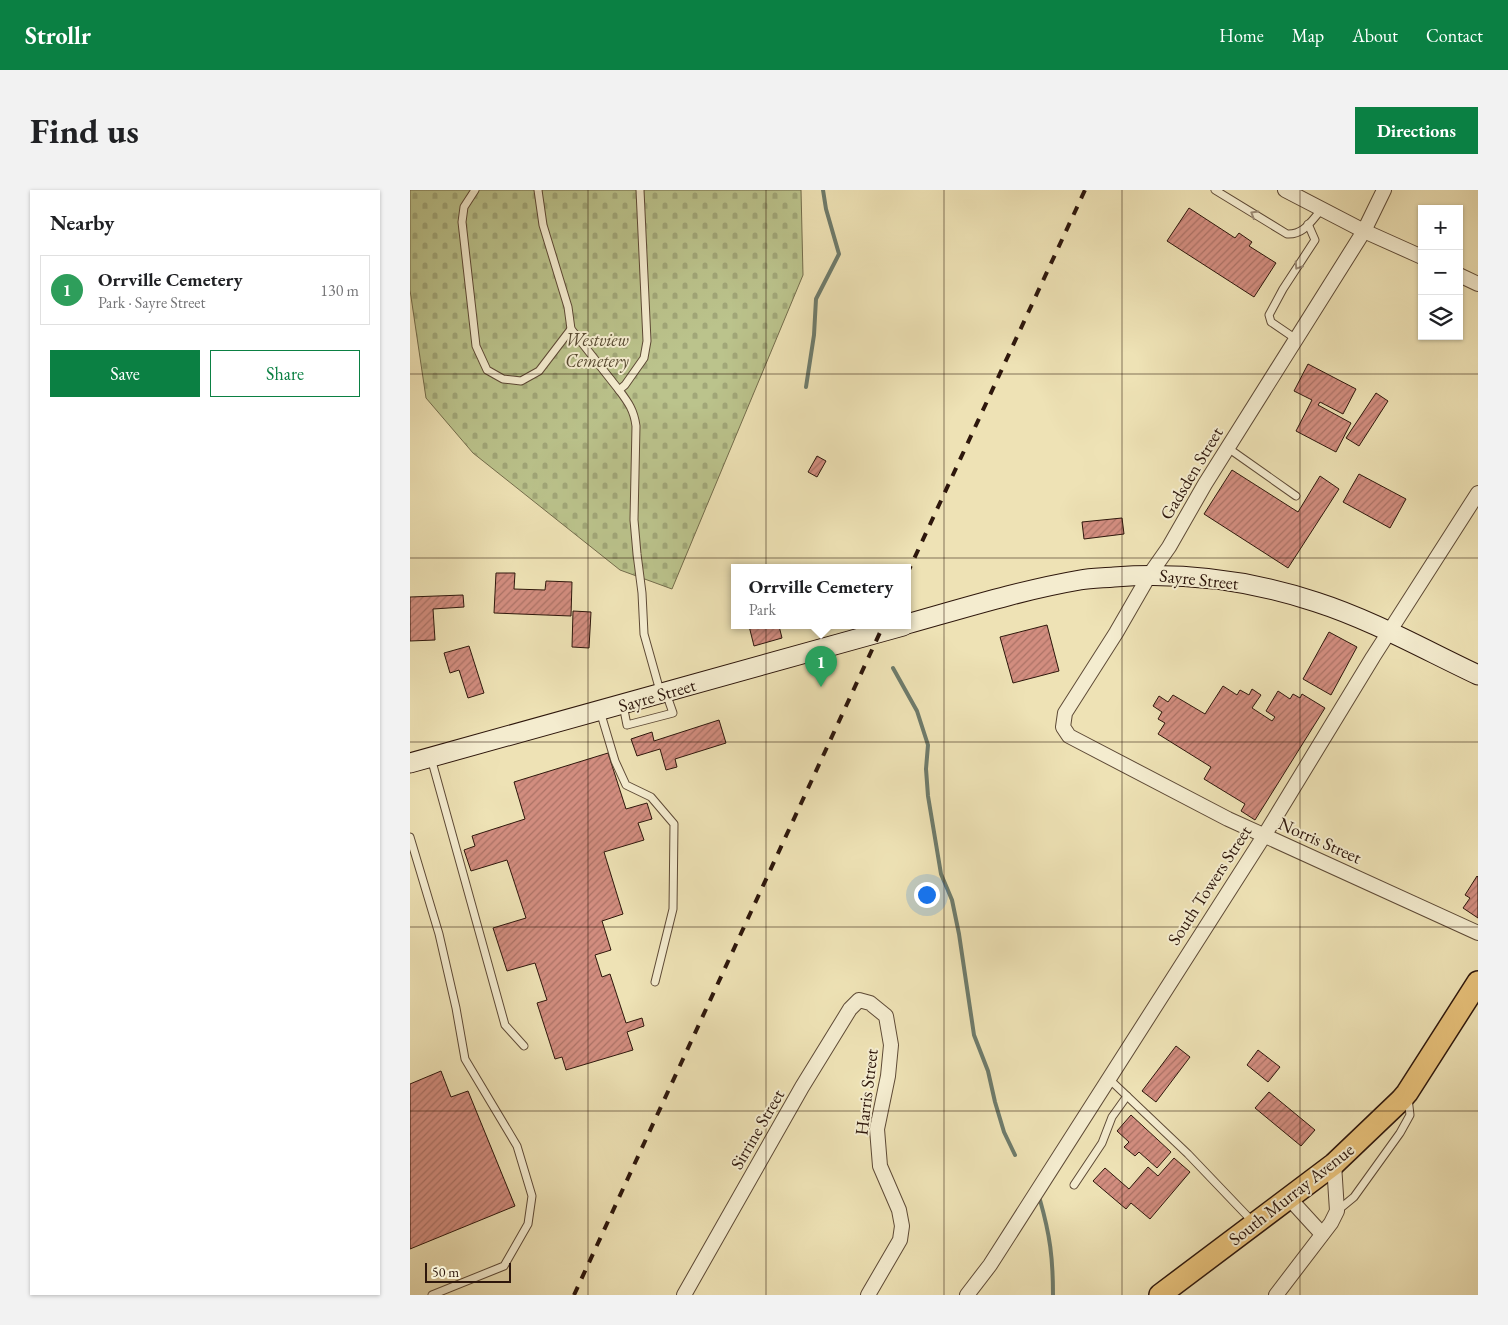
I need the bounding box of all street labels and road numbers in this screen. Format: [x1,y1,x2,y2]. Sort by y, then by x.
street label: Gadsden Street [1154,422,1228,524]
street label: Sayre Street [1158,563,1240,595]
street label: Sayre Street [616,673,699,717]
street label: Norris Street [1275,811,1365,869]
street label: South Towers Street [1162,821,1256,949]
street label: Harris Street [849,1047,883,1137]
street label: Sirrine Street [725,1084,789,1173]
street label: South Murray Avenue [1224,1138,1358,1250]

